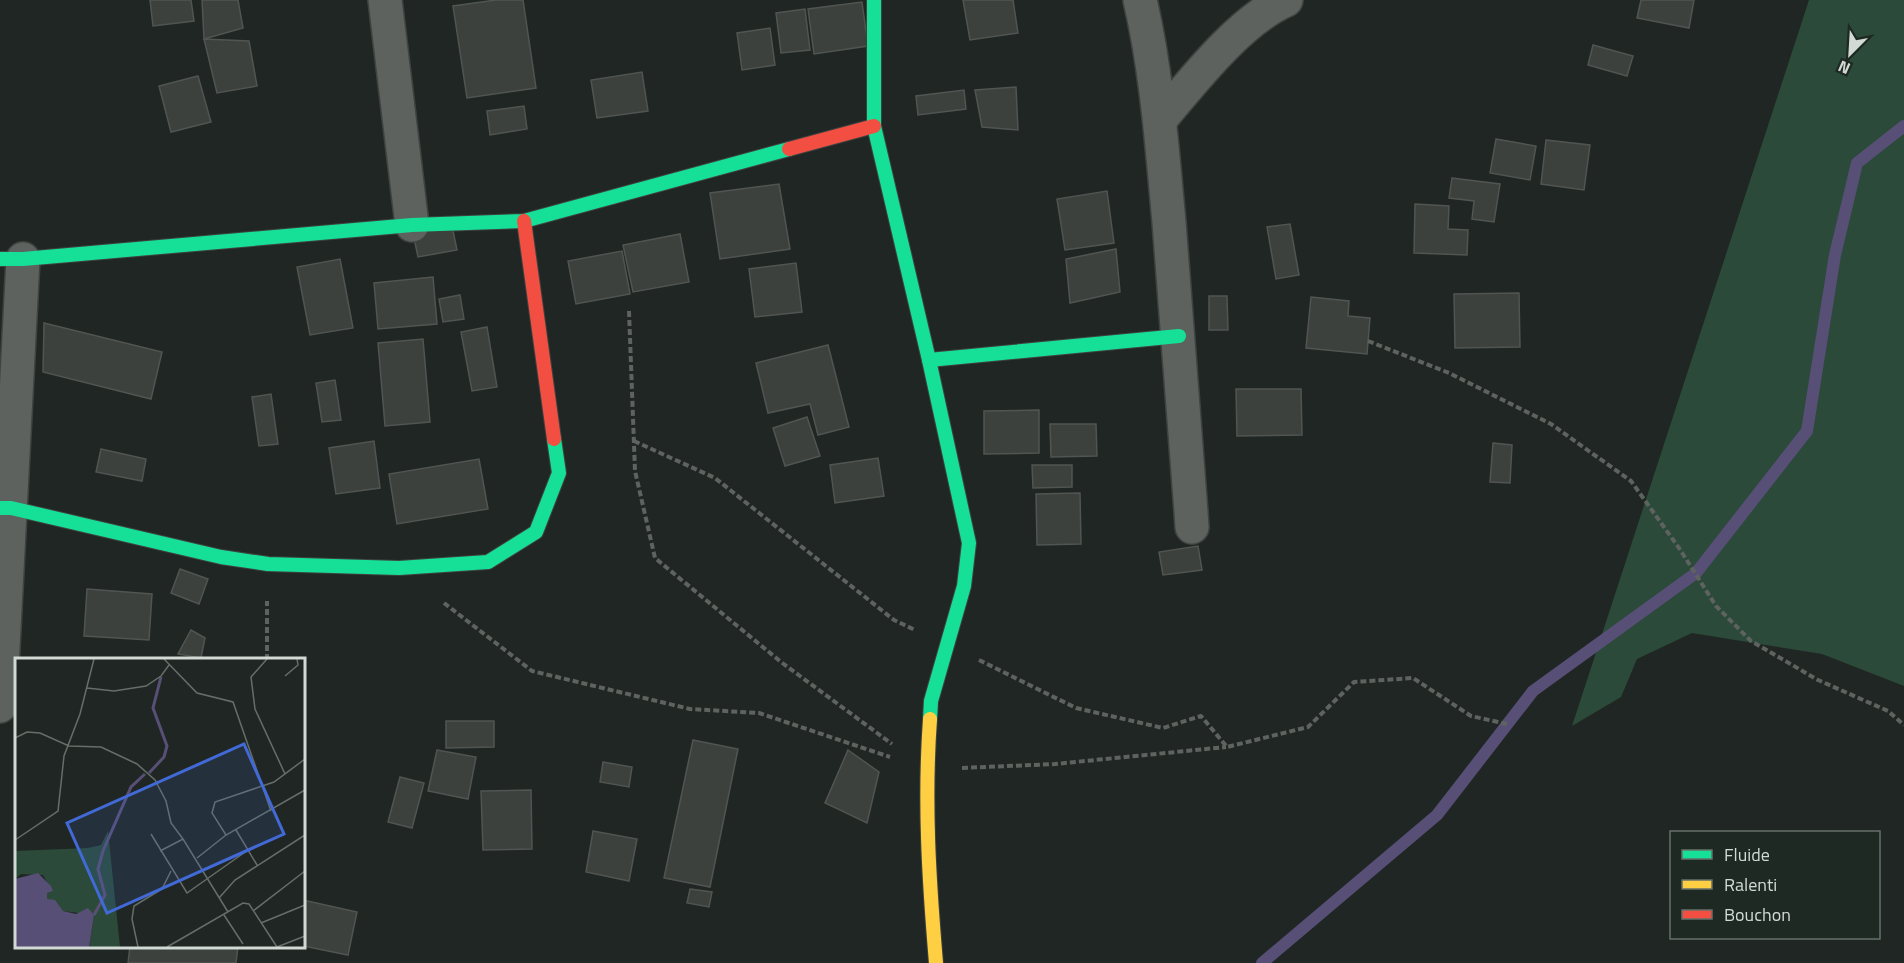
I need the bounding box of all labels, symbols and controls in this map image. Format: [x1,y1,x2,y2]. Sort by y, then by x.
north arrow [1820,24,1880,84]
text: N [1834,54,1854,81]
inset map [15,658,304,948]
legend [1670,831,1880,939]
text: Fluide [1724,841,1770,868]
text: Ralenti [1724,871,1777,898]
text: Bouchon [1724,901,1791,928]

